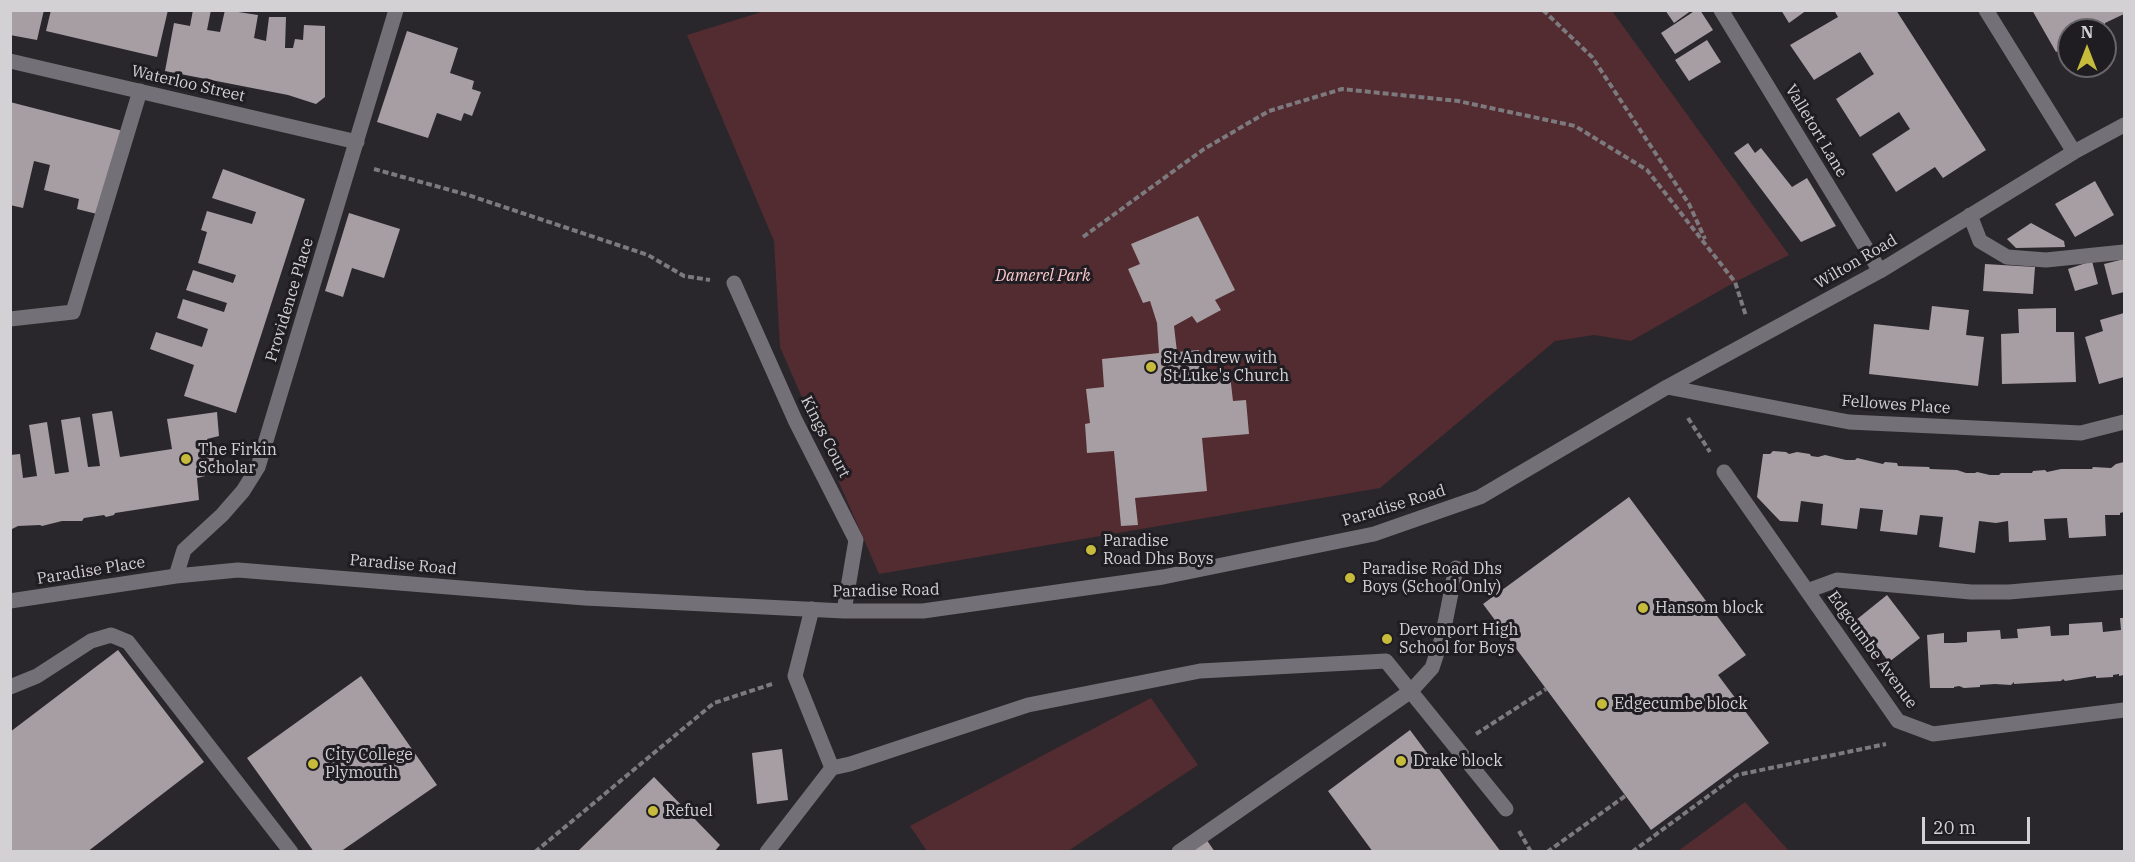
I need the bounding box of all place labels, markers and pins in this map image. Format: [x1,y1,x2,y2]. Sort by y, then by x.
place label: St Andrew with St Luke's Church [1163,348,1289,386]
marker: St Andrew with St Luke's Church [1144,360,1158,374]
place label: The Firkin Scholar [198,440,277,478]
marker: The Firkin Scholar [179,452,193,466]
place label: Paradise Road Dhs Boys [1103,531,1214,569]
marker: Paradise Road Dhs Boys [1084,543,1098,557]
place label: Paradise Road Dhs Boys (School Only) [1362,559,1502,597]
marker: Paradise Road Dhs Boys (School Only) [1343,571,1357,585]
place label: Hansom block [1655,598,1763,618]
marker: Hansom block [1636,601,1650,615]
place label: Devonport High School for Boys [1399,620,1518,658]
marker: Devonport High School for Boys [1380,632,1394,646]
place label: Edgecumbe block [1614,694,1748,714]
marker: Edgecumbe block [1595,697,1609,711]
place label: City College Plymouth [325,745,413,783]
place label: Drake block [1413,751,1503,771]
marker: Drake block [1394,754,1408,768]
marker: City College Plymouth [306,757,320,771]
place label: Refuel [665,801,713,821]
marker: Refuel [646,804,660,818]

